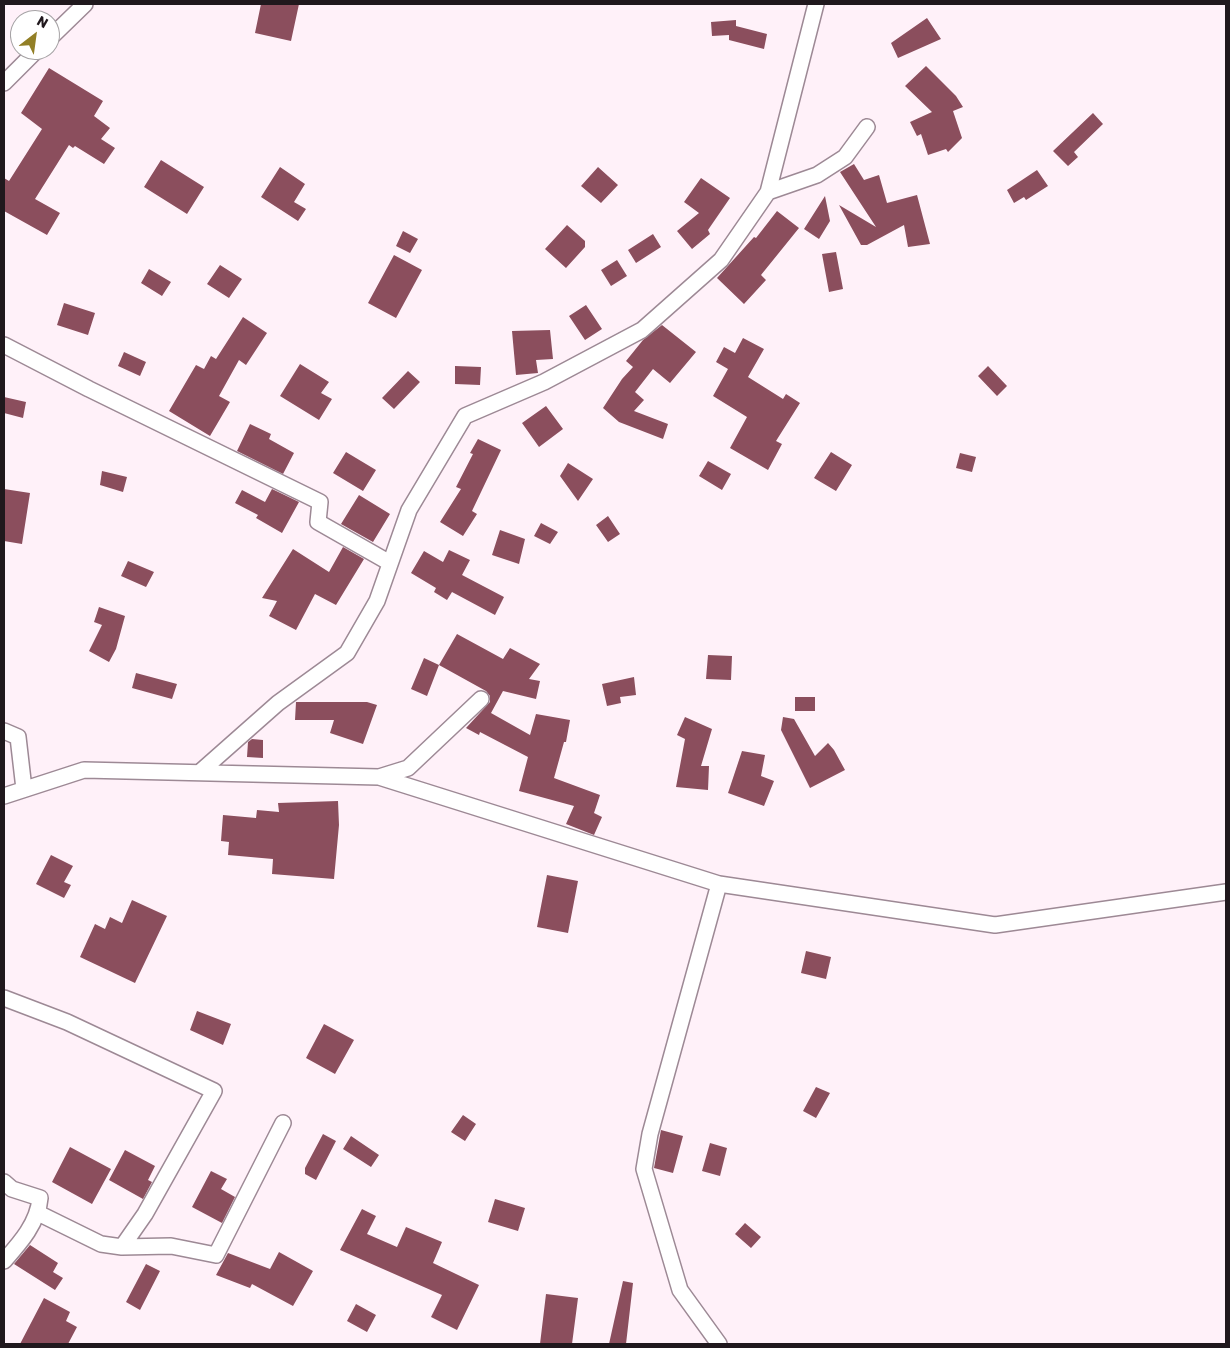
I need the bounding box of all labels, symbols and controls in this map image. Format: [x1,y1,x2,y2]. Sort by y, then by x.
north arrow [10,10,60,60]
text: N [34,13,51,32]

